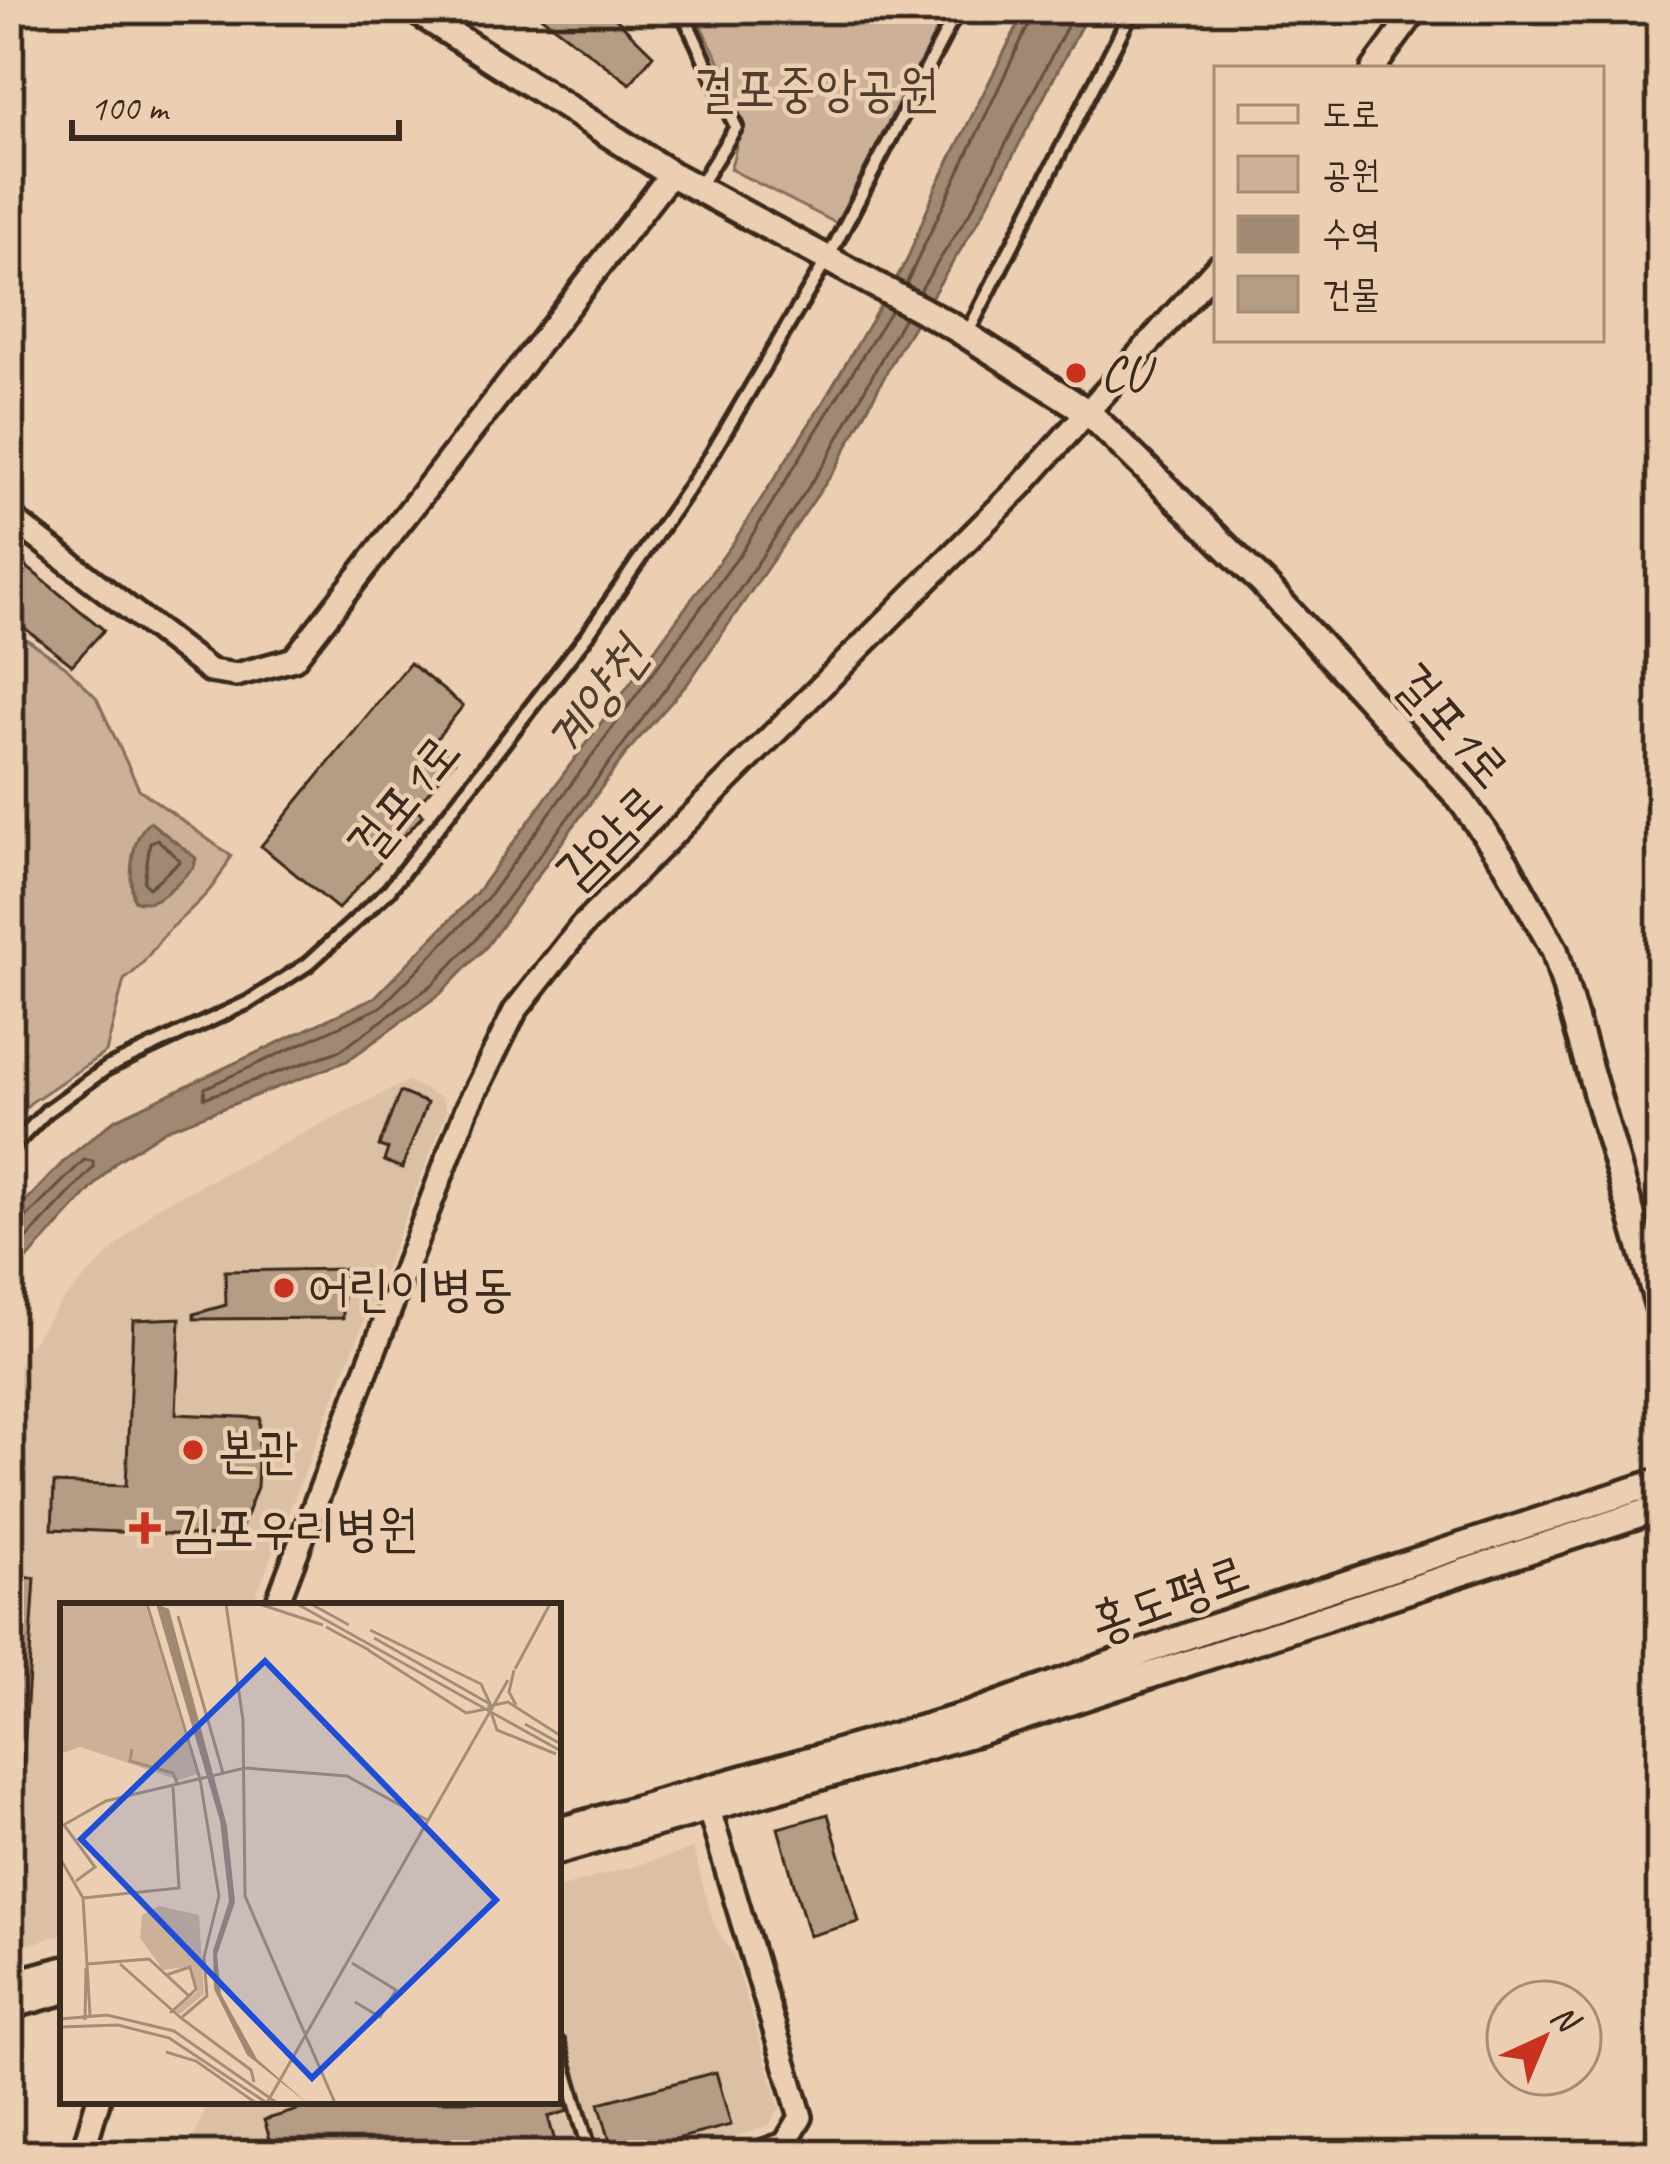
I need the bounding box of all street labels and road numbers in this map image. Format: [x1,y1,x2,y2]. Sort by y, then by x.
street label: 걸포1로 [1380,649,1524,801]
street label: 걸포1로 [332,721,474,875]
street label: 감암로 [543,770,675,902]
street label: 홍도평로 [1081,1540,1257,1656]

